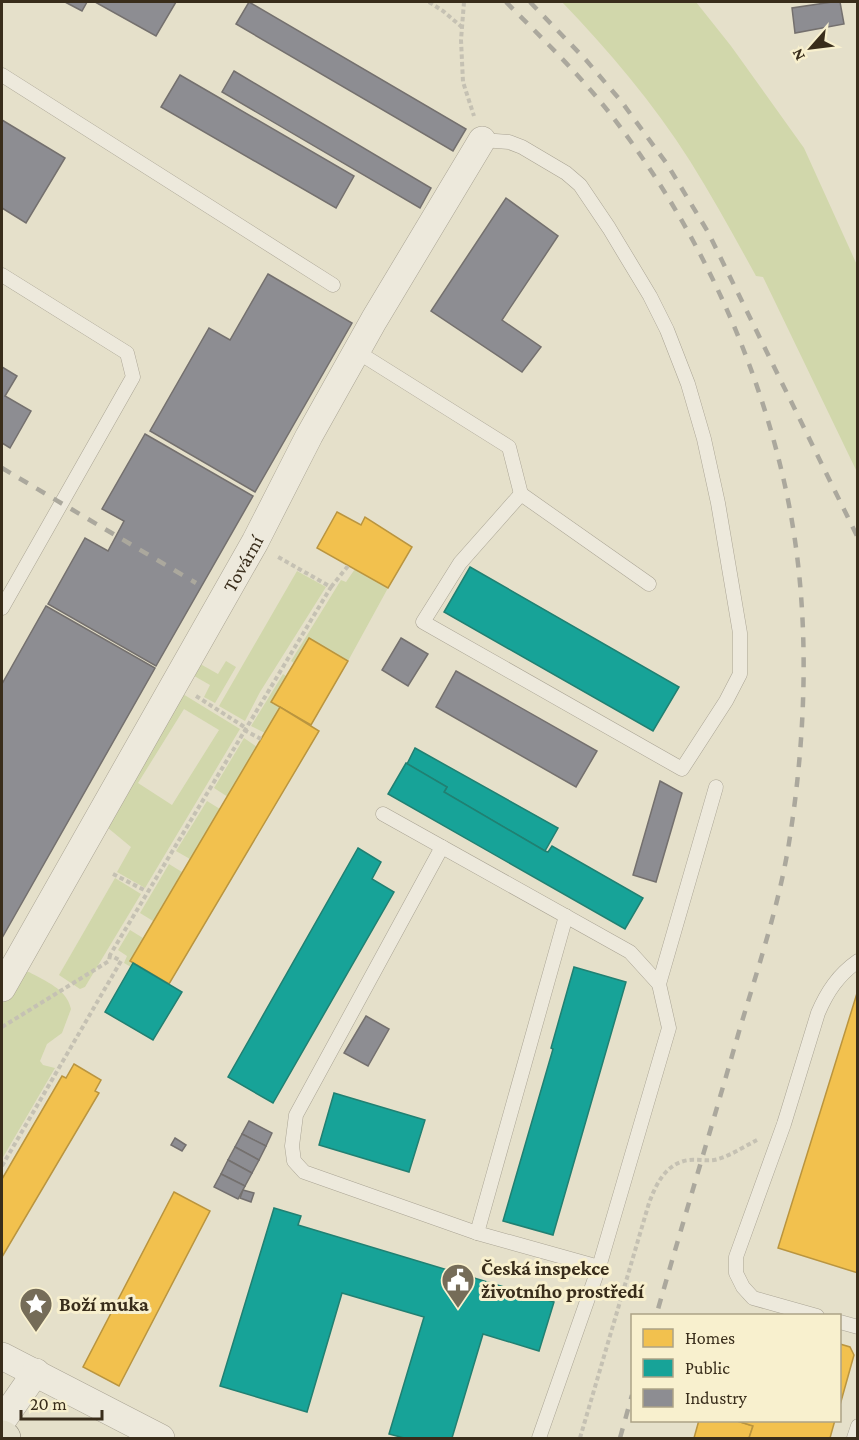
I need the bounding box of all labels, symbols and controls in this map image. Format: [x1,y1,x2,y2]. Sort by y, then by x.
north arrow [781,18,841,78]
text: N [788,46,808,64]
street label: Tovární [218,531,268,596]
place label: Česká inspekce životního prostředí [481,1257,645,1302]
public building icon: Česká inspekce životního prostředí [440,1262,476,1309]
place icon: Boží muka [18,1286,54,1333]
place label: Boží muka [59,1293,149,1315]
legend [631,1314,841,1422]
text: Homes [685,1328,735,1348]
text: Public [685,1358,730,1378]
scale bar [21,1383,102,1421]
text: Industry [685,1388,748,1408]
text: 20 m [30,1394,67,1414]

